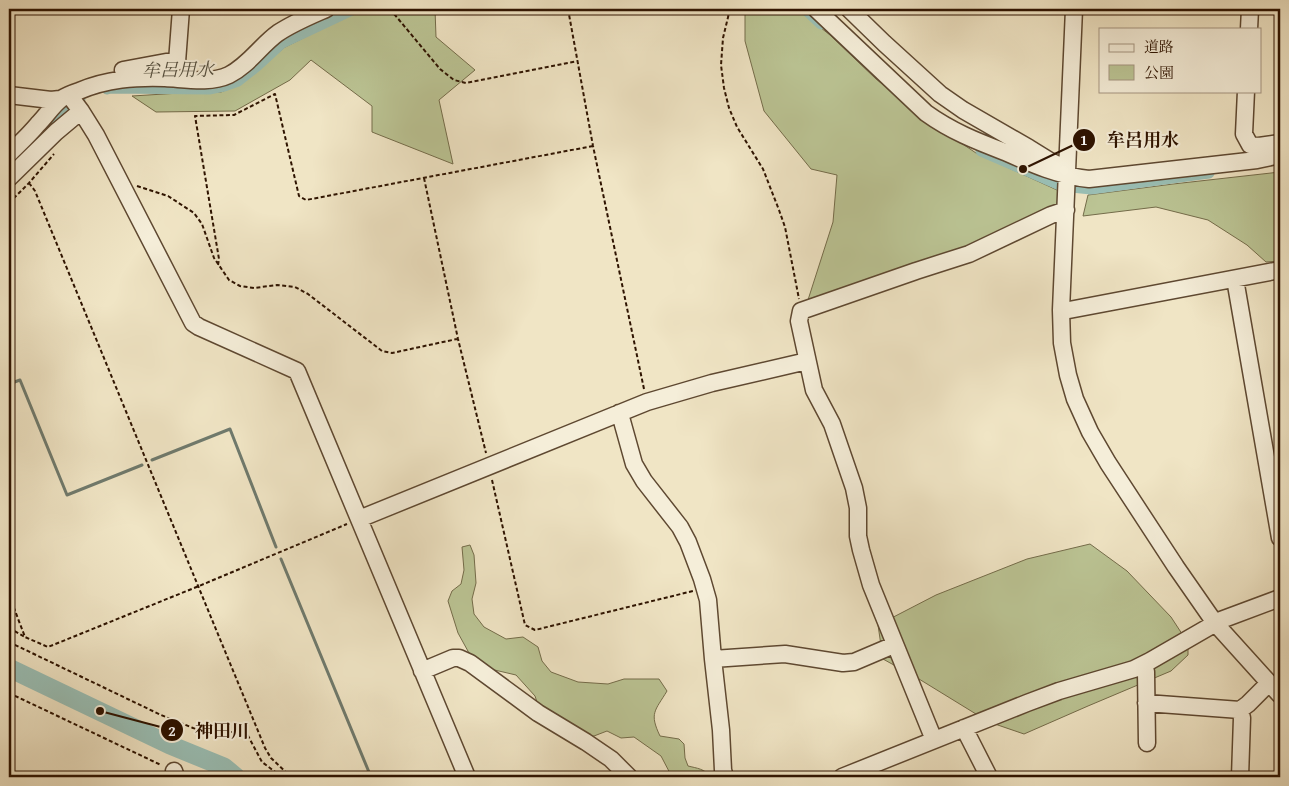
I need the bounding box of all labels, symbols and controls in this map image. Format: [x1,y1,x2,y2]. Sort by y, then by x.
legend [1099,28,1262,92]
text: 道路 [1144,36,1174,57]
water label: 牟呂用水 [142,55,216,84]
text: 公園 [1144,62,1174,83]
callout: 牟呂用水 [1072,124,1189,157]
text: 牟呂用水 [1107,126,1179,153]
text: 1 [1080,129,1088,150]
callout: 神田川 [160,714,259,747]
text: 神田川 [195,717,249,744]
text: 2 [168,720,176,741]

